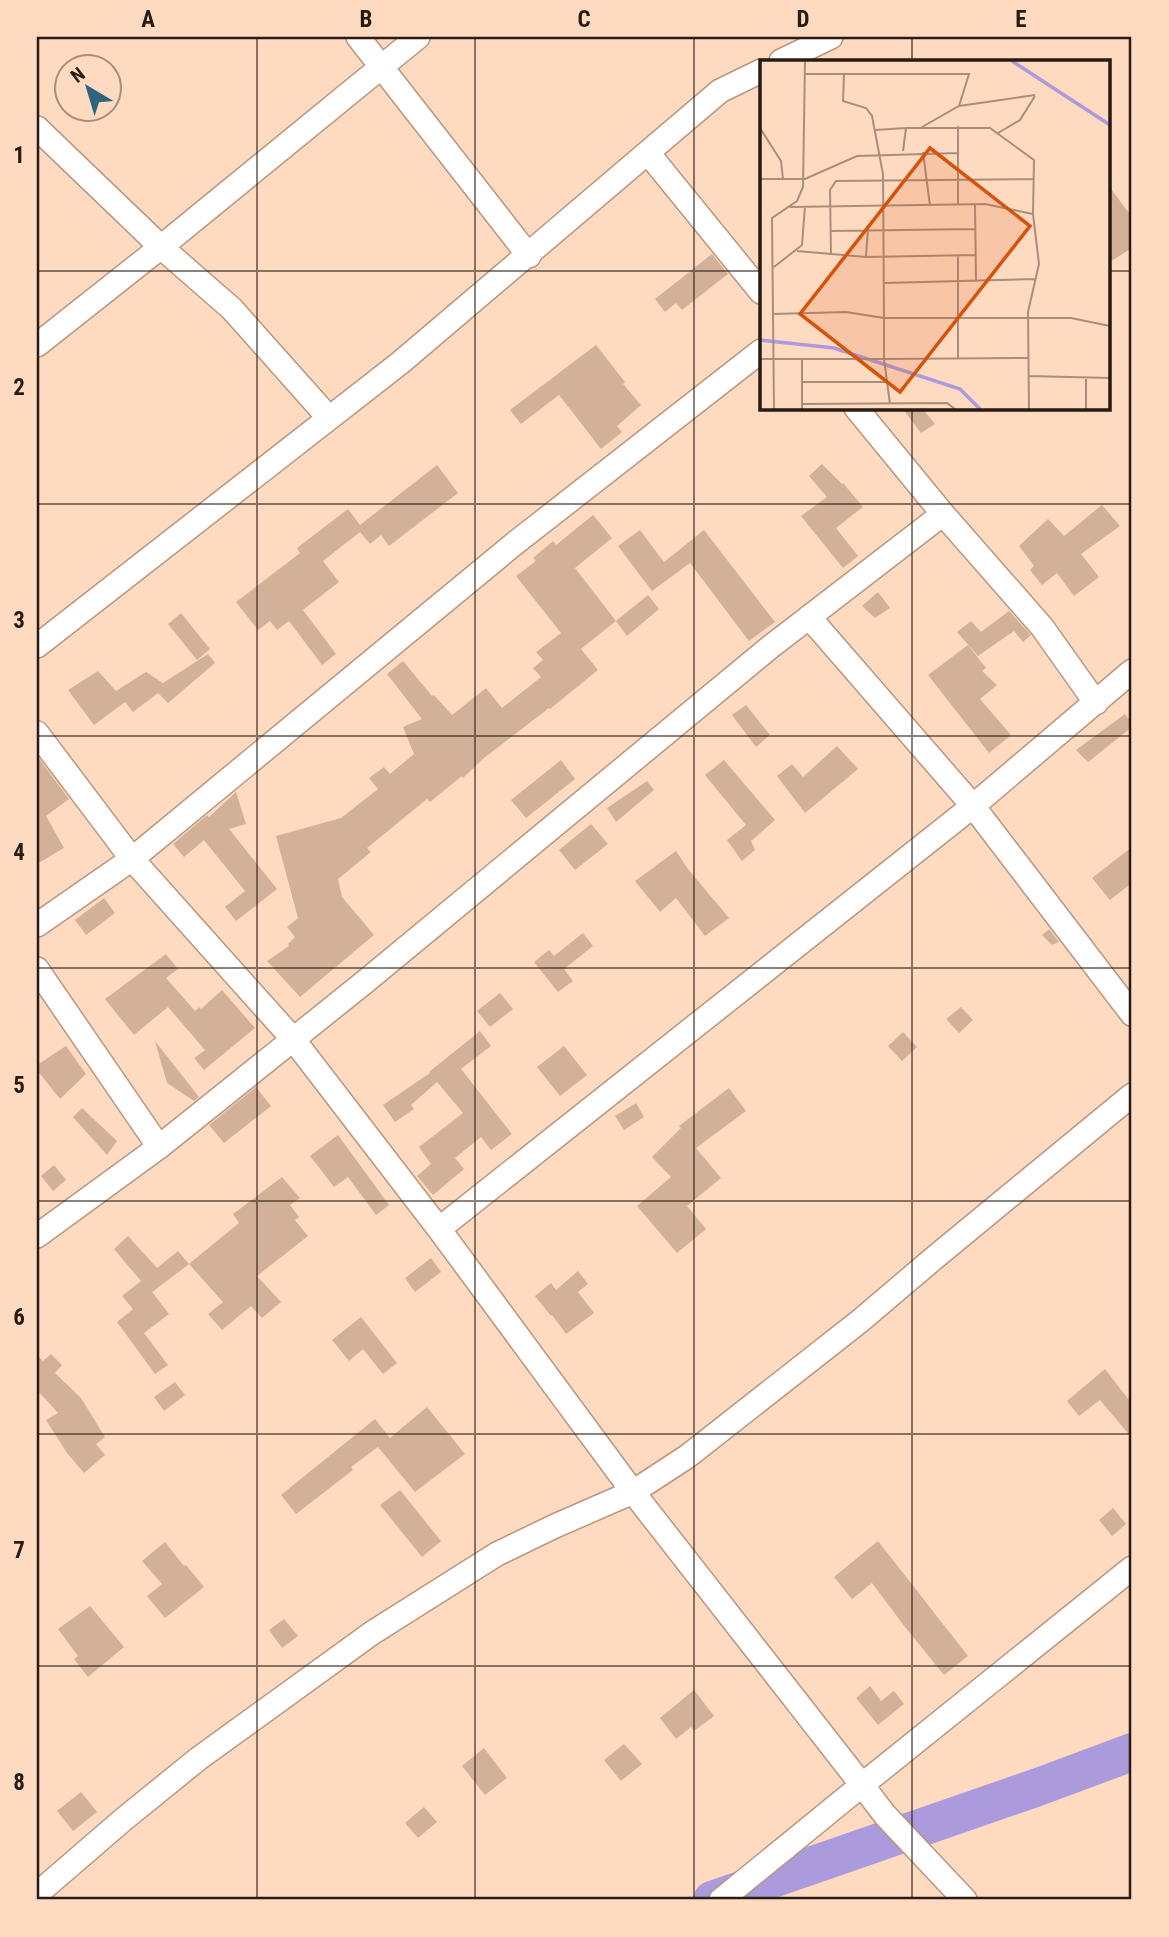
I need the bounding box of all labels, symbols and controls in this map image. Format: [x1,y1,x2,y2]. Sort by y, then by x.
text: A [141,6,155,33]
text: B [360,6,372,33]
text: C [577,6,591,33]
text: D [797,6,810,33]
text: E [1015,6,1027,33]
north arrow [52,52,122,122]
inset map [760,60,1110,410]
text: N [66,62,90,88]
text: 1 [13,142,25,169]
text: 2 [13,374,25,401]
text: 3 [13,607,25,634]
text: 4 [13,839,25,866]
text: 5 [13,1072,25,1099]
text: 6 [13,1304,25,1331]
text: 7 [13,1537,25,1564]
text: 8 [13,1769,25,1796]

